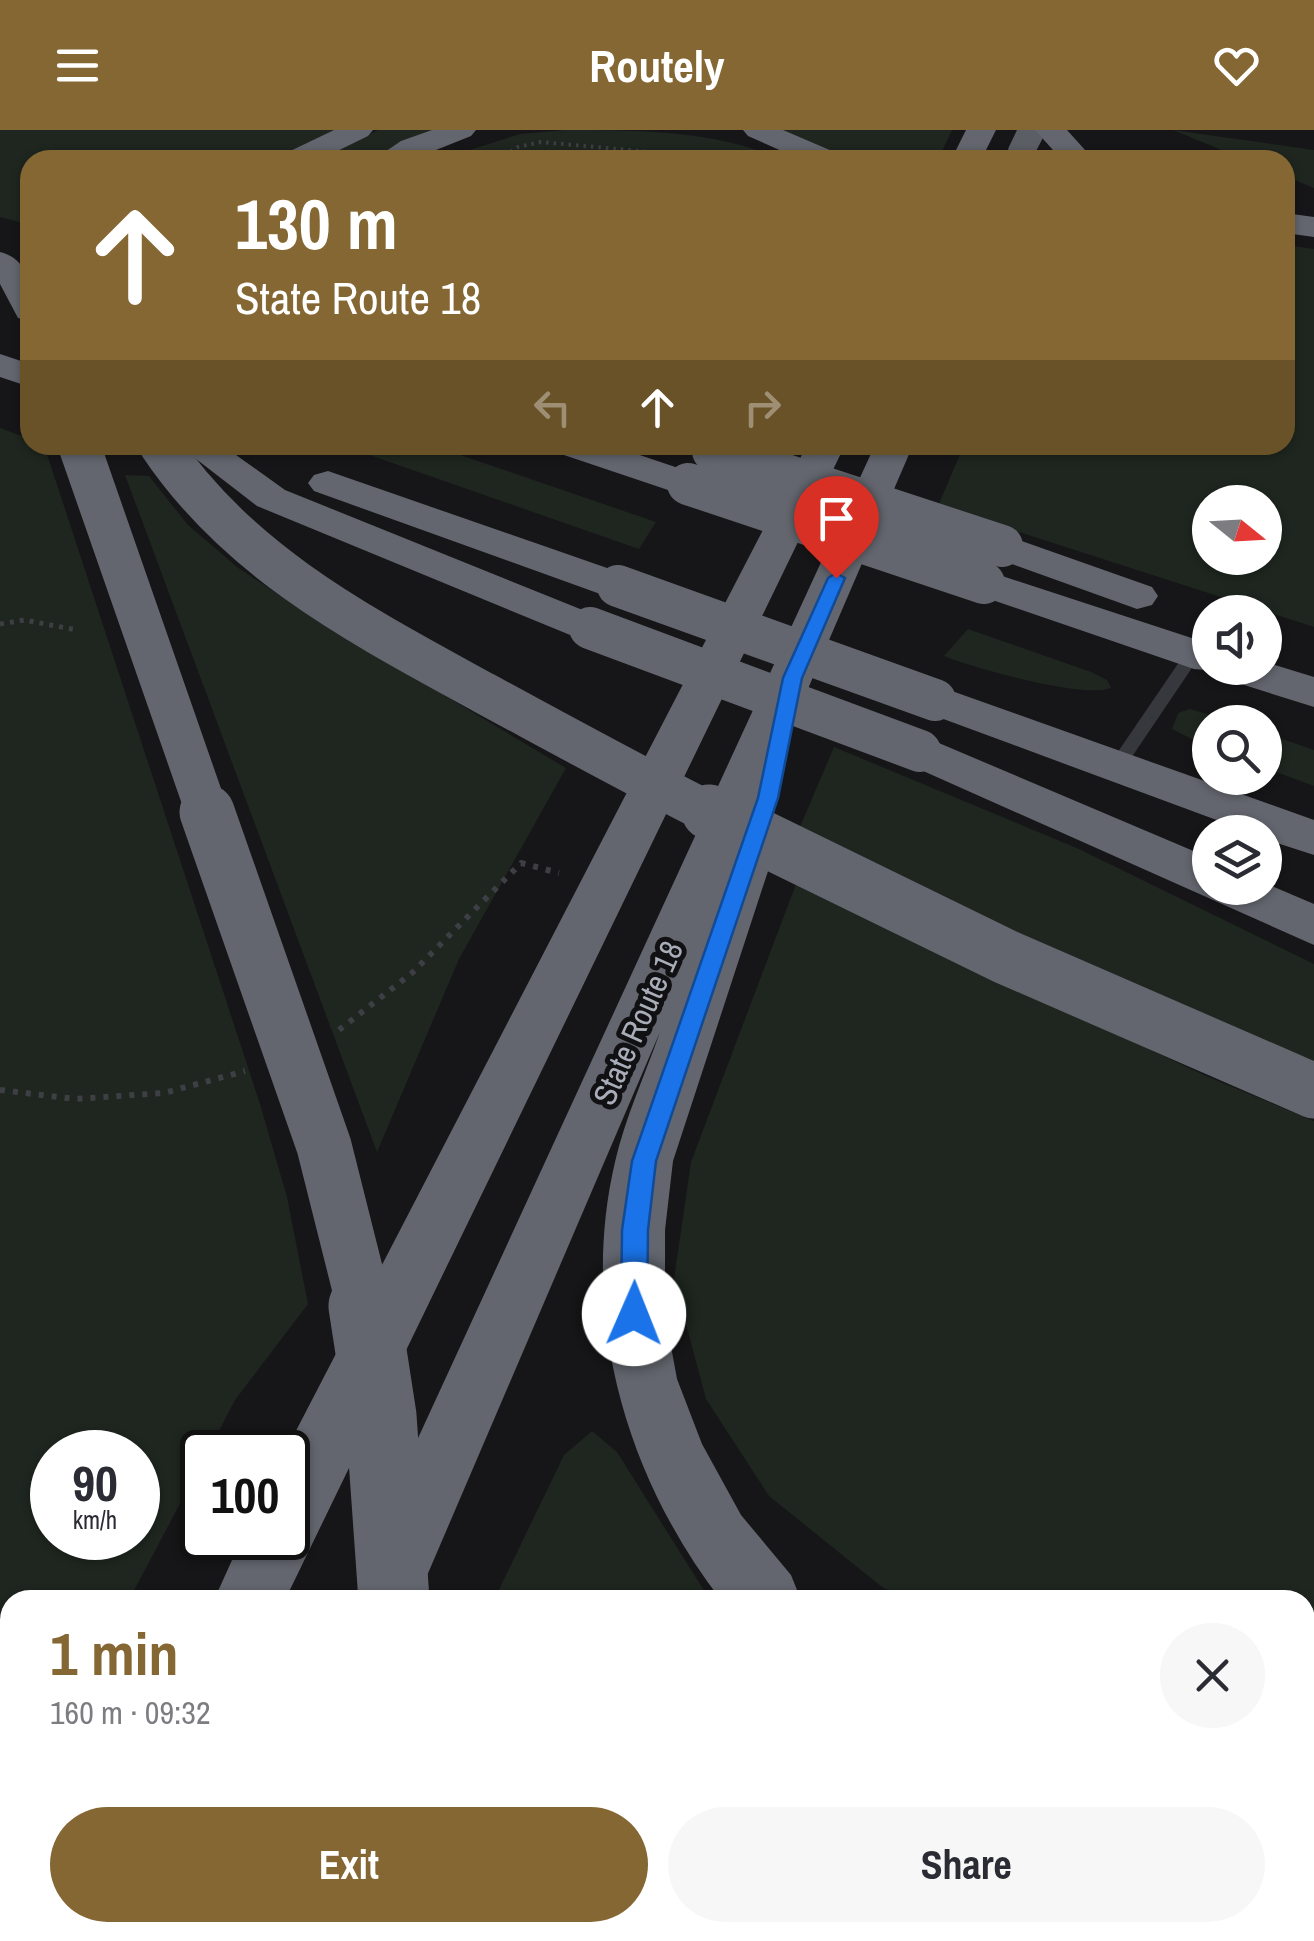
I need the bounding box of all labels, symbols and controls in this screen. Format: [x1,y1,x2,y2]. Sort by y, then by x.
text: Routely [589,35,725,96]
icon: menu [50,38,105,93]
icon: heart [1209,38,1264,93]
text: 130 m [235,177,398,271]
icon: ahead [70,190,200,320]
text: State Route 18 [235,267,481,328]
icon: left [525,380,580,435]
icon: ahead [630,380,685,435]
icon: right [735,380,790,435]
pin [794,476,879,579]
north arrow [1192,485,1282,575]
map controls [1192,485,1282,905]
icon: arrive [809,491,864,546]
button: sound [1192,595,1282,685]
button: search [1192,705,1282,795]
button: layers [1192,815,1282,905]
street label: State Route 18 [582,934,693,1112]
position arrow [582,1262,686,1366]
speed limit sign: 100 [180,1430,310,1560]
text: 90 [72,1449,118,1517]
text: km/h [73,1503,117,1537]
text: 1 min [50,1613,179,1694]
button: close [1160,1623,1265,1728]
text: 160 m · 09:32 [50,1691,210,1734]
button: Exit [50,1807,648,1922]
button: Share [668,1807,1265,1922]

